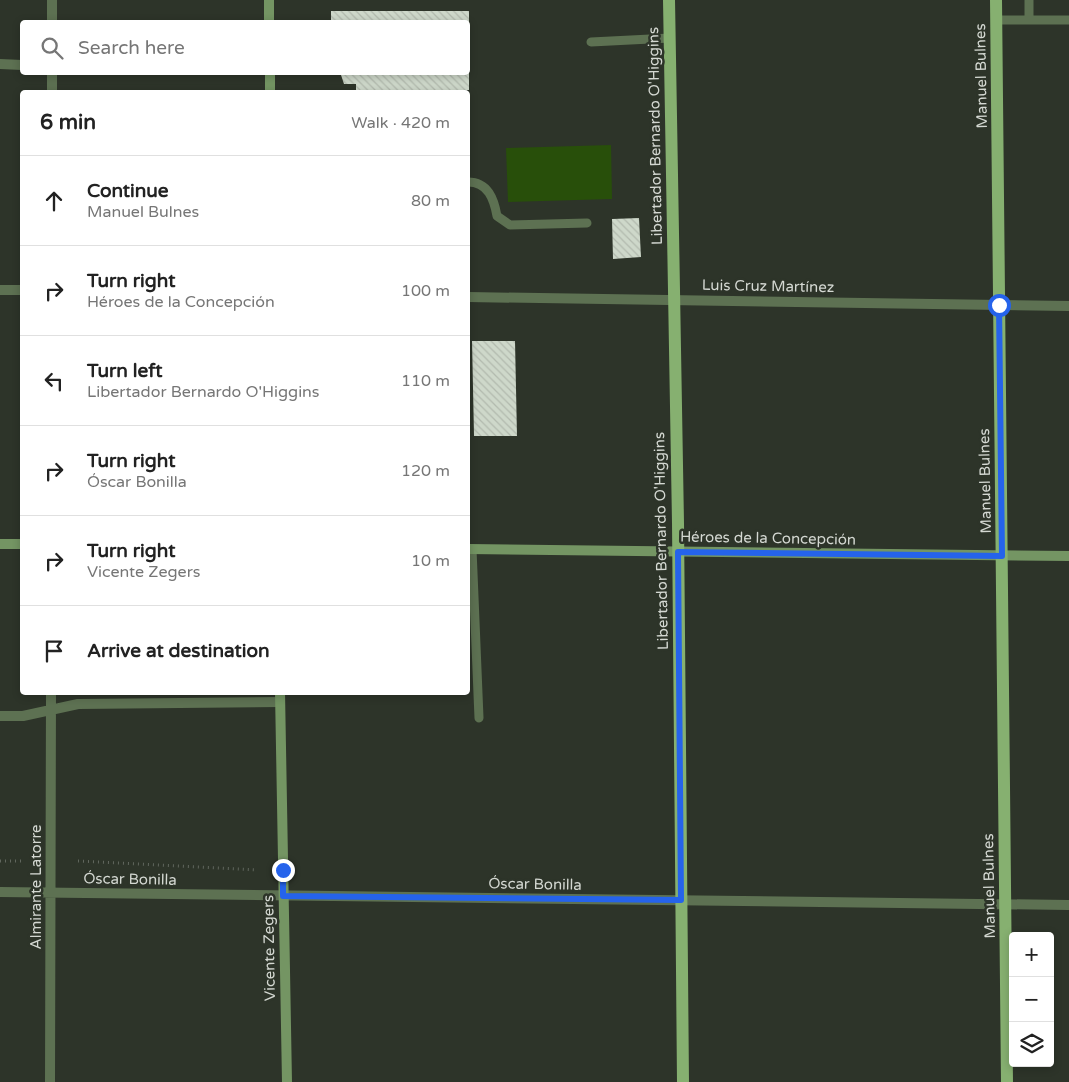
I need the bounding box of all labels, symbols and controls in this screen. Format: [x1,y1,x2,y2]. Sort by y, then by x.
search box [20,20,470,75]
street label: Manuel Bulnes [971,23,991,129]
street label: Libertador Bernardo O'Higgins [644,27,666,245]
icon: search [38,34,66,62]
text: Search here [78,37,185,59]
text: 6 min [40,110,96,135]
text: Walk · 420 m [351,113,450,133]
text: Continue [87,180,169,202]
icon: ahead [40,187,68,215]
text: 80 m [411,191,450,211]
text: Manuel Bulnes [87,202,199,222]
text: Turn right [87,270,175,292]
street label: Luis Cruz Martínez [702,276,834,296]
icon: right [40,277,68,305]
text: 100 m [401,281,450,301]
text: Héroes de la Concepción [87,292,275,312]
route start [988,294,1011,317]
text: Turn left [87,360,163,382]
icon: left [40,367,68,395]
text: 110 m [401,371,450,391]
text: Libertador Bernardo O'Higgins [87,382,320,402]
street label: Manuel Bulnes [975,428,995,534]
street label: Libertador Bernardo O'Higgins [650,432,672,650]
text: Turn right [87,450,175,472]
icon: right [40,457,68,485]
text: 120 m [401,461,450,481]
text: Óscar Bonilla [87,472,187,492]
street label: Héroes de la Concepción [680,527,856,549]
text: Turn right [87,540,175,562]
icon: right [40,547,68,575]
text: 10 m [411,551,450,571]
text: Vicente Zegers [87,562,200,582]
icon: arrive [40,637,68,665]
text: Arrive at destination [87,640,270,662]
street label: Almirante Latorre [27,825,45,949]
street label: Manuel Bulnes [979,833,999,939]
route end [272,859,295,882]
street label: Óscar Bonilla [83,869,177,889]
street label: Óscar Bonilla [488,874,582,894]
street label: Vicente Zegers [259,895,279,1001]
map controls [1009,932,1054,1067]
button: + [1009,932,1054,977]
button: − [1009,977,1054,1022]
button: layers [1009,1022,1054,1067]

